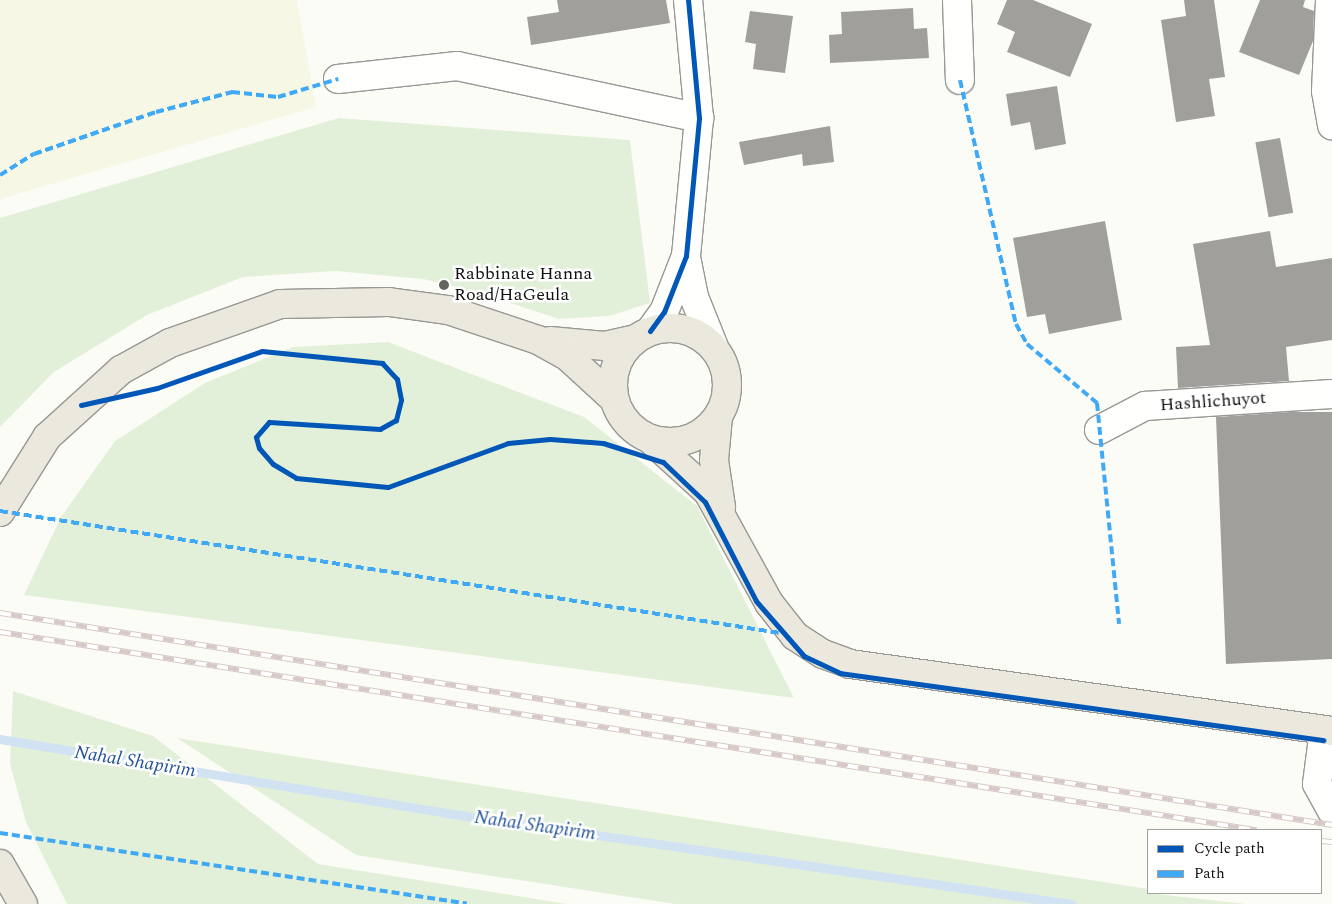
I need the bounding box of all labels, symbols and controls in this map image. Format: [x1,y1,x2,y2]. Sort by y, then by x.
place label: Rabbinate Hanna Road/HaGeula [454,264,592,306]
marker: Rabbinate Hanna Road/HaGeula [438,279,450,291]
street label: Hashlichuyot [1159,388,1267,416]
water label: Nahal Shapirim [73,741,197,783]
water label: Nahal Shapirim [473,806,597,846]
legend [1147,829,1322,894]
text: Cycle path [1194,837,1265,860]
text: Path [1194,862,1225,885]

